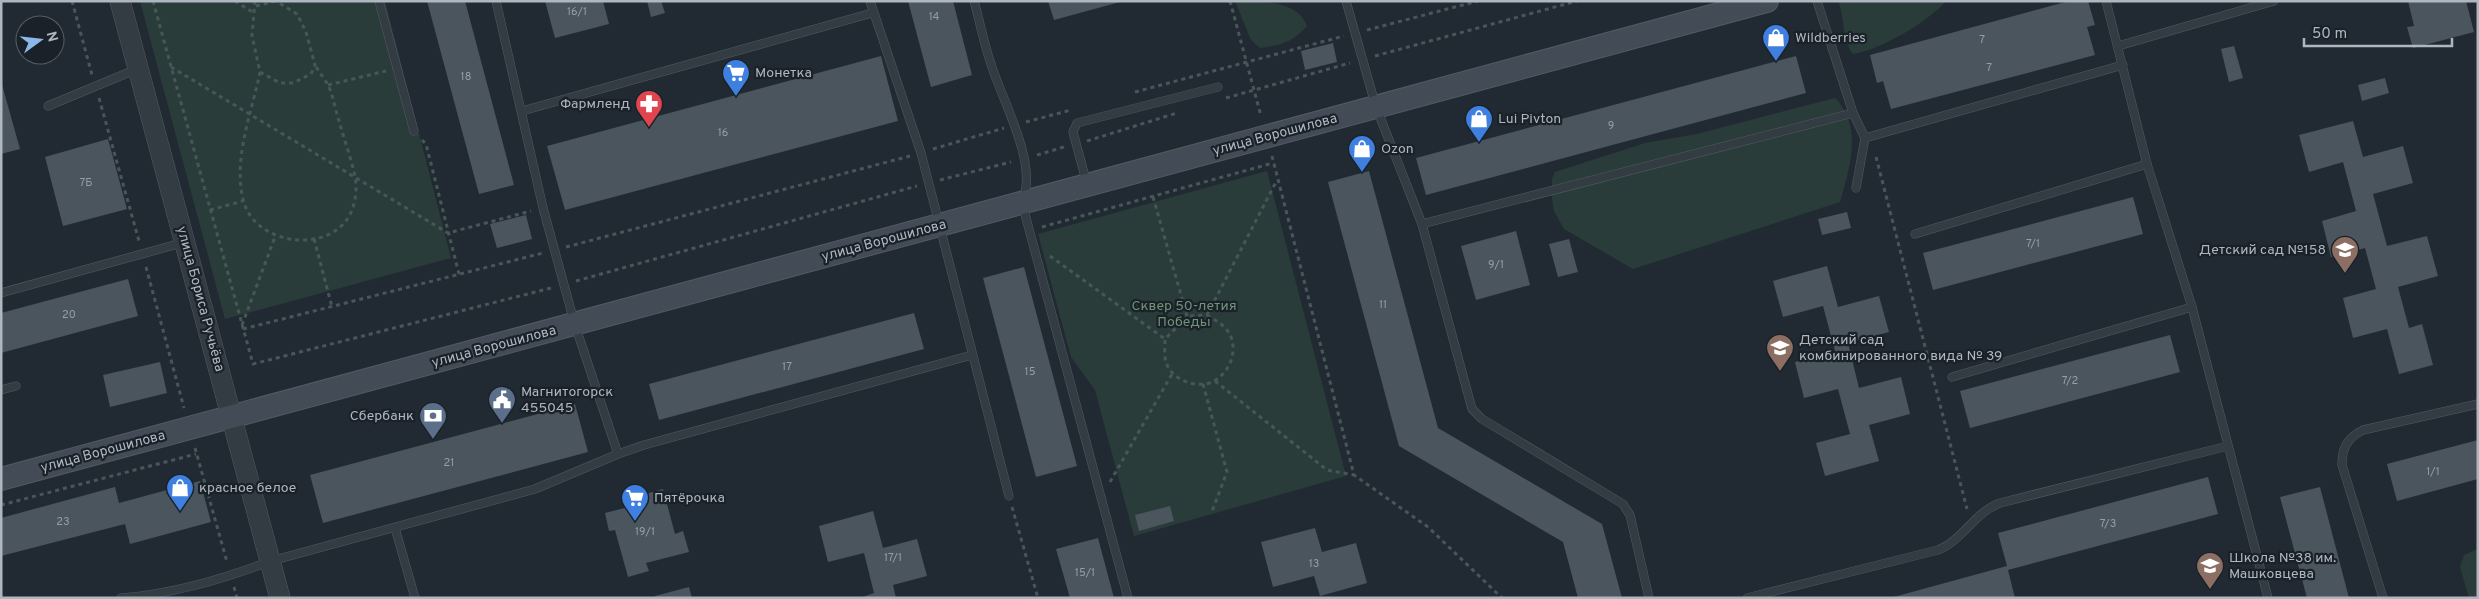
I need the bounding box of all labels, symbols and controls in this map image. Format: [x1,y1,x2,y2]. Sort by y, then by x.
house number: 16/1 [567,5,587,19]
house number: 14 [929,10,940,24]
north arrow [15,15,65,65]
scale bar [2304,15,2452,47]
shop icon: Wildberries [1761,23,1791,62]
text: 50 m [2312,25,2347,44]
text: N [42,30,61,44]
place label: Wildberries [1795,30,1866,47]
house number: 7 [1979,33,1985,47]
supermarket icon: Монетка [721,58,751,97]
house number: 7 [1986,61,1992,75]
place label: Монетка [755,65,812,82]
house number: 18 [461,70,471,84]
pharmacy icon: Фармленд [634,89,664,128]
place label: Фармленд [560,96,630,113]
shop icon: Lui Pivton [1464,104,1494,143]
street label: улица Ворошилова [1211,110,1339,160]
place label: Lui Pivton [1498,111,1561,128]
house number: 9 [1608,119,1614,133]
house number: 16 [718,126,728,140]
shop icon: Ozon [1347,134,1377,173]
place label: Ozon [1381,141,1414,158]
house number: 7Б [80,176,92,190]
street label: улица Ворошилова [820,216,948,266]
street label: улица Бориса Ручьёва [172,224,228,374]
school or university icon: Детский сад №158 [2330,235,2360,274]
house number: 7/1 [2026,237,2040,251]
place label: Детский сад №158 [2199,242,2326,259]
house number: 9/1 [1488,258,1504,272]
park label: Сквер 50-летия Победы [1131,298,1237,331]
house number: 11 [1379,298,1387,312]
house number: 20 [62,308,76,322]
street label: улица Ворошилова [430,322,558,372]
place label: Детский сад комбинированного вида № 39 [1799,332,2002,365]
school or university icon: Детский сад комбинированного вида № 39 [1765,333,1795,372]
house number: 17 [782,360,792,374]
house number: 15 [1025,365,1036,379]
house number: 7/2 [2062,374,2078,388]
place label: Магнитогорск 455045 [521,384,613,417]
public building icon: Магнитогорск 455045 [487,385,517,424]
bank icon: Сбербанк [418,401,448,440]
place label: Сбербанк [350,408,414,425]
street label: улица Ворошилова [39,427,167,477]
house number: 21 [444,456,454,470]
house number: 1/1 [2426,465,2440,479]
shop icon: красное белое [165,473,195,512]
place label: красное белое [199,480,296,497]
supermarket icon: Пятёрочка [620,483,650,522]
place label: Пятёрочка [654,490,725,507]
house number: 23 [56,515,70,529]
house number: 7/3 [2100,517,2116,531]
house number: 19/1 [635,525,655,539]
place label: Школа №38 им. Машковцева [2229,550,2336,583]
house number: 17/1 [884,551,902,565]
school or university icon: Школа №38 им. Машковцева [2195,551,2225,590]
house number: 13 [1309,557,1319,571]
house number: 15/1 [1075,566,1095,580]

